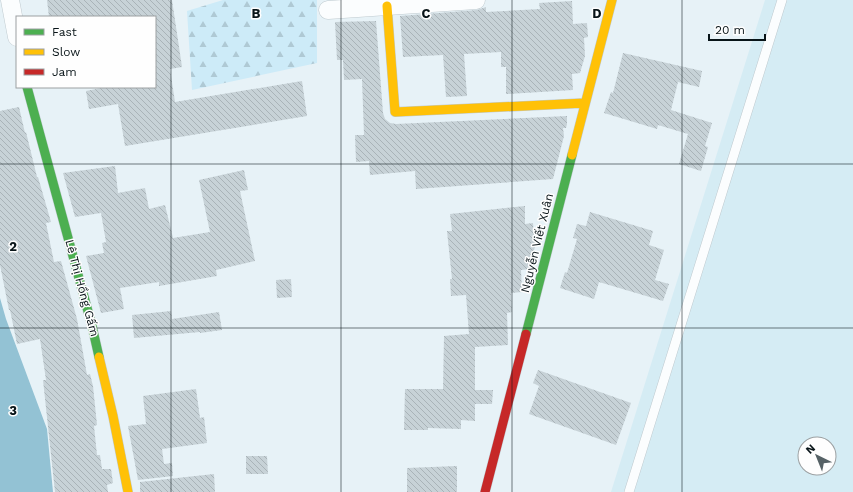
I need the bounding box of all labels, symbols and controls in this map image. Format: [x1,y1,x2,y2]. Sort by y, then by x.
text: B [252,6,261,21]
text: C [422,6,431,21]
text: D [592,6,602,21]
legend [16,16,156,88]
scale bar [709,16,765,42]
text: 20 m [715,23,745,37]
text: Fast [52,25,77,39]
text: Slow [52,45,80,59]
text: Jam [52,65,77,79]
street label: Nguyễn Viết Xuân [518,192,556,294]
street label: Lê Thị Hồng Gấm [62,238,102,338]
text: 2 [9,239,17,254]
text: 3 [9,403,17,418]
north arrow [797,436,837,476]
text: N [803,442,818,457]

